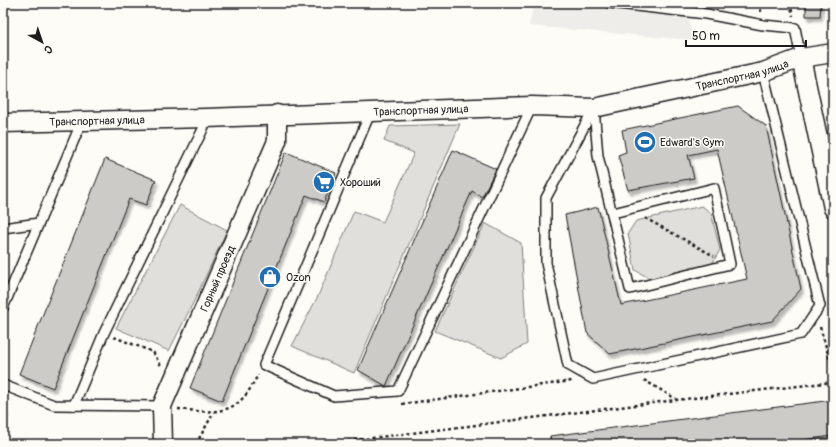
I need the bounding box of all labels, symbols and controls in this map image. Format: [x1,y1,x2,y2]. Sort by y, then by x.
north arrow [22,22,62,62]
scale bar [686,22,806,48]
text: 50 m [692,29,720,44]
text: С [41,42,55,57]
street label: Транспортная улица [694,57,790,93]
street label: Транспортная улица [373,102,469,119]
street label: Транспортная улица [49,114,145,129]
sports icon: Edward's Gym [632,129,658,155]
place label: Edward's Gym [660,136,724,149]
supermarket icon: Хороший [311,169,337,195]
place label: Хороший [340,176,381,189]
street label: Горный проезд [198,243,238,314]
shop icon: Ozon [257,264,283,290]
place label: Ozon [286,271,311,284]

